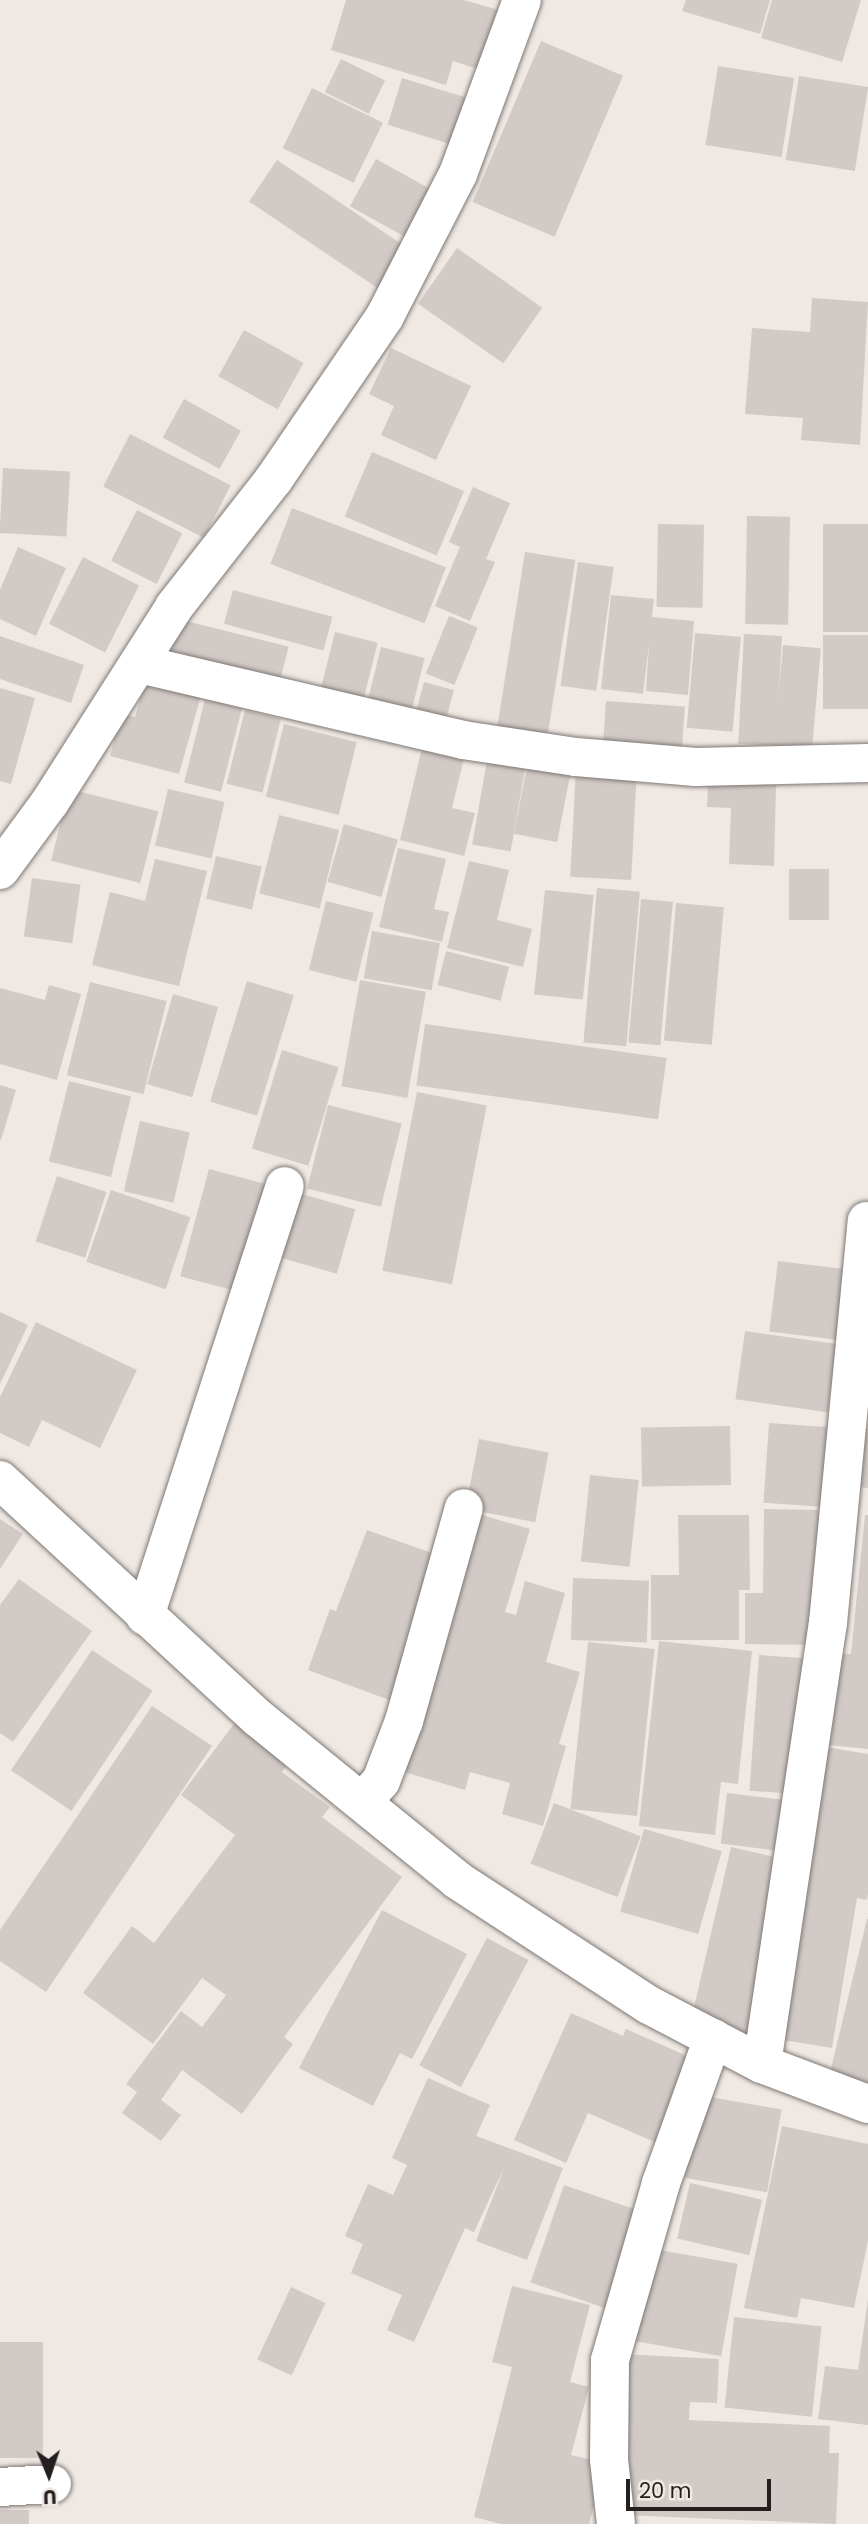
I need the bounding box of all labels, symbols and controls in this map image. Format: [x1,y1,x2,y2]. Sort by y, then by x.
north arrow [14,2440,84,2510]
scale bar [630,2464,775,2508]
text: 20 m [639,2476,692,2505]
text: U [43,2483,57,2510]

